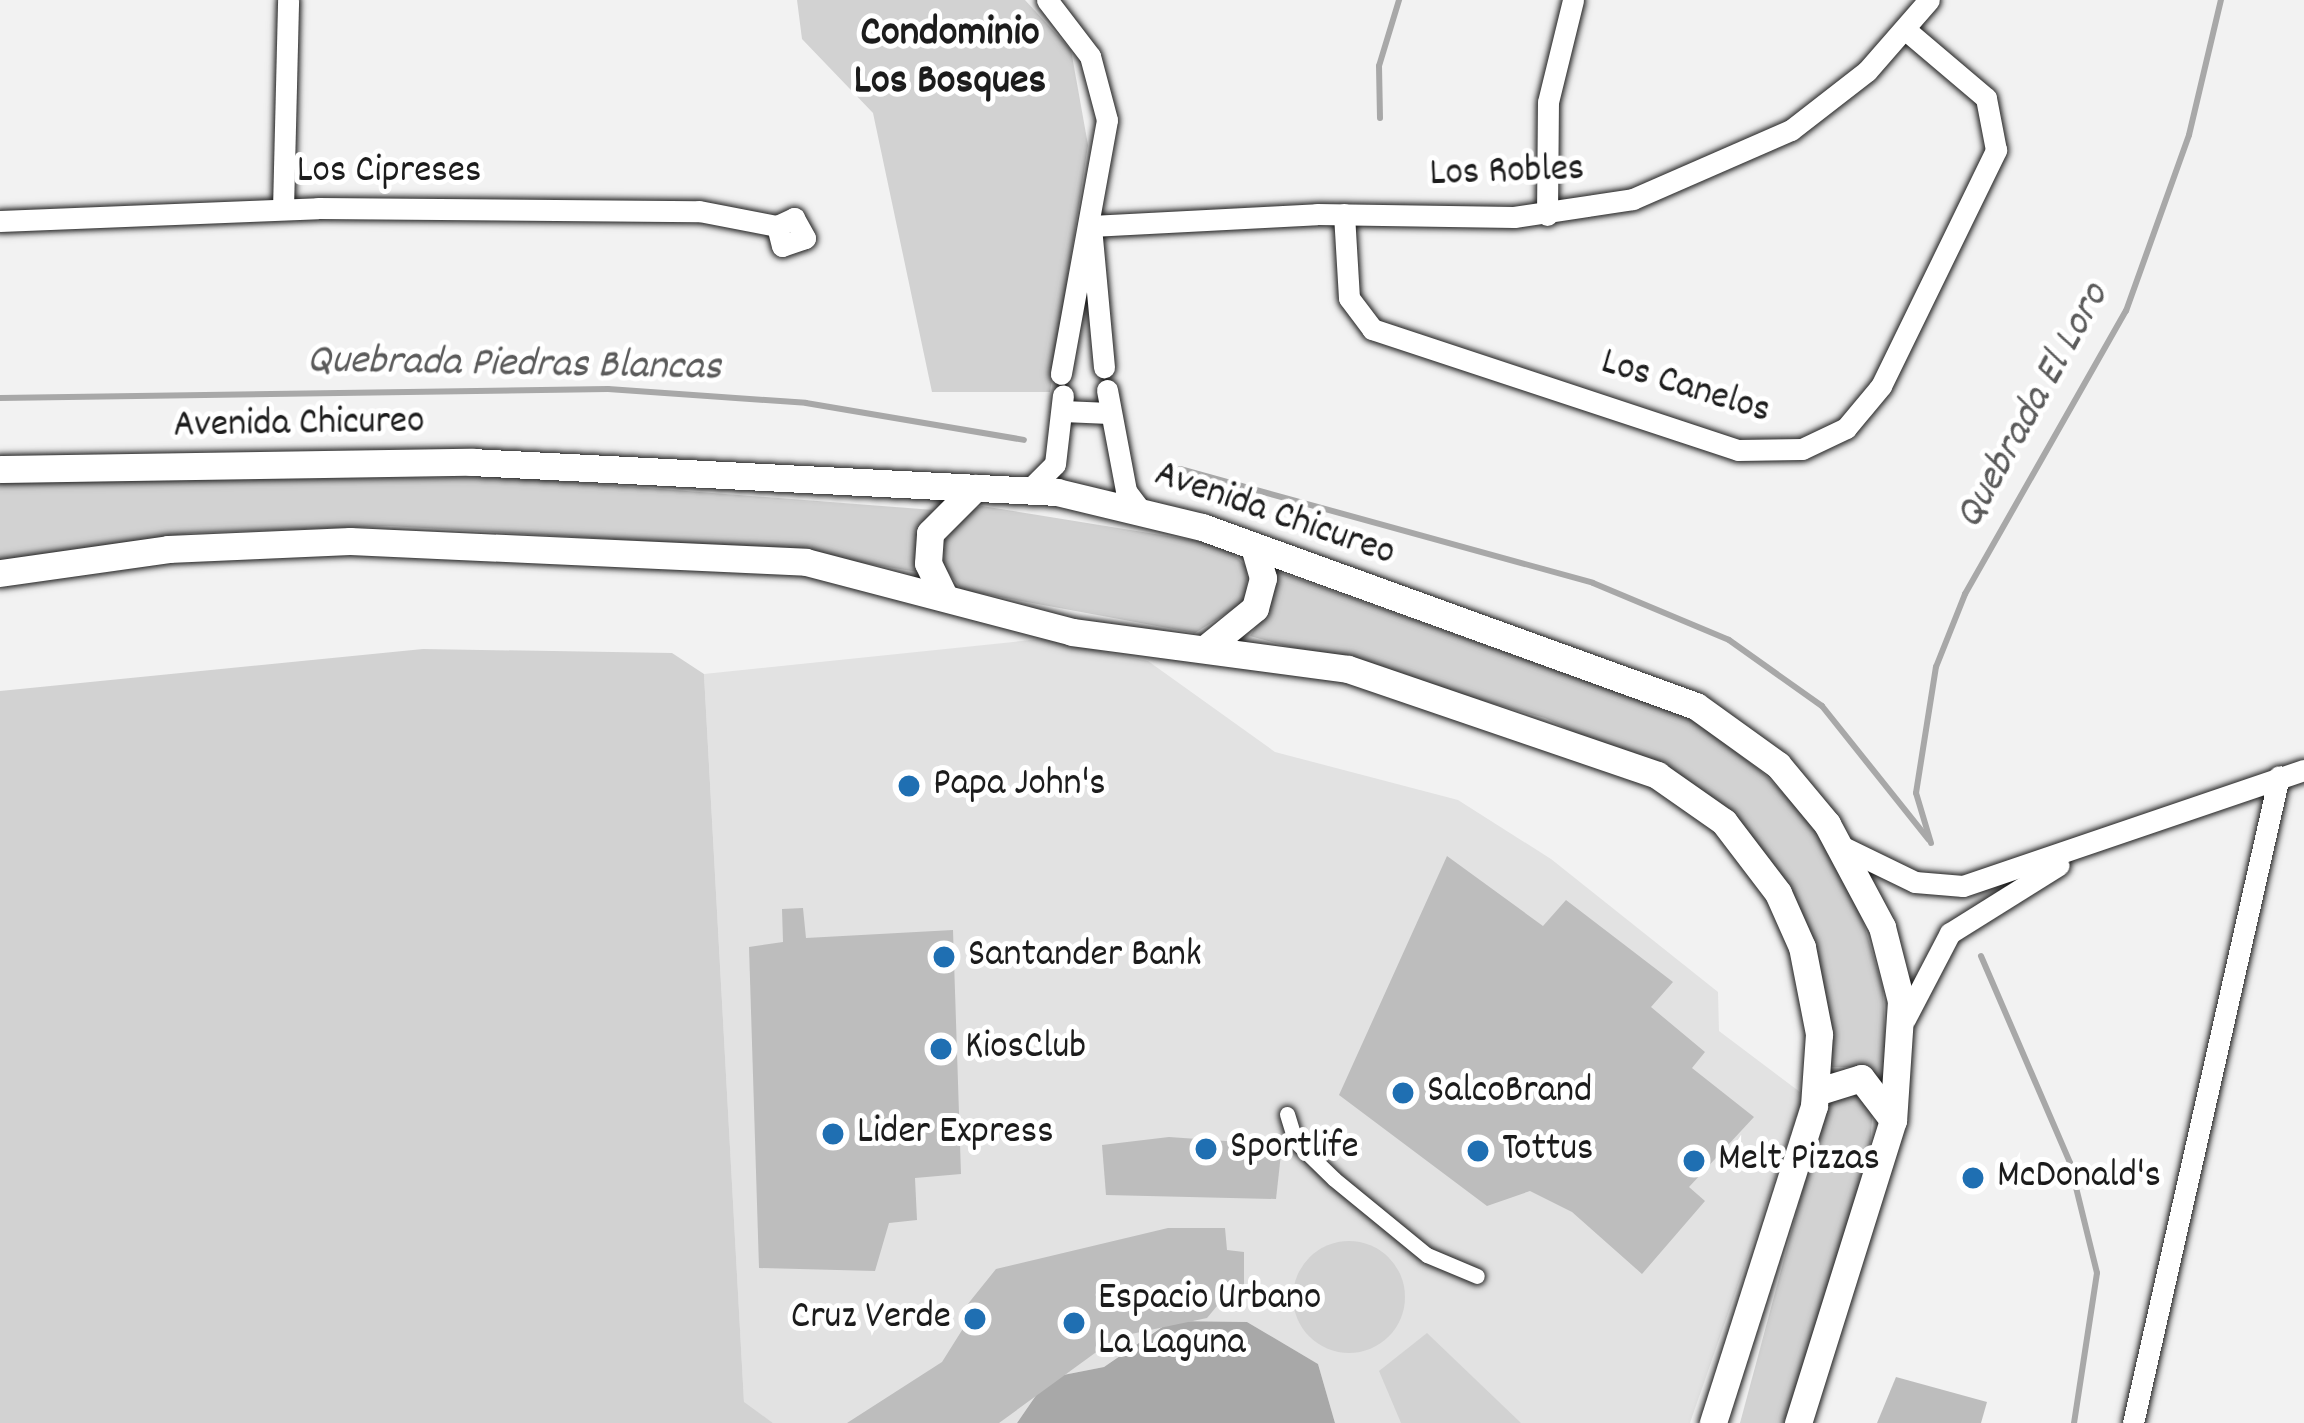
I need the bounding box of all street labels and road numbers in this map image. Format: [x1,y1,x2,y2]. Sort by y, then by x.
street label: Los Robles [1429,148,1585,200]
street label: Los Cipreses [297,150,481,196]
street label: Los Canelos [1595,341,1775,437]
street label: Avenida Chicureo [173,400,425,452]
street label: Avenida Chicureo [1148,453,1400,579]

